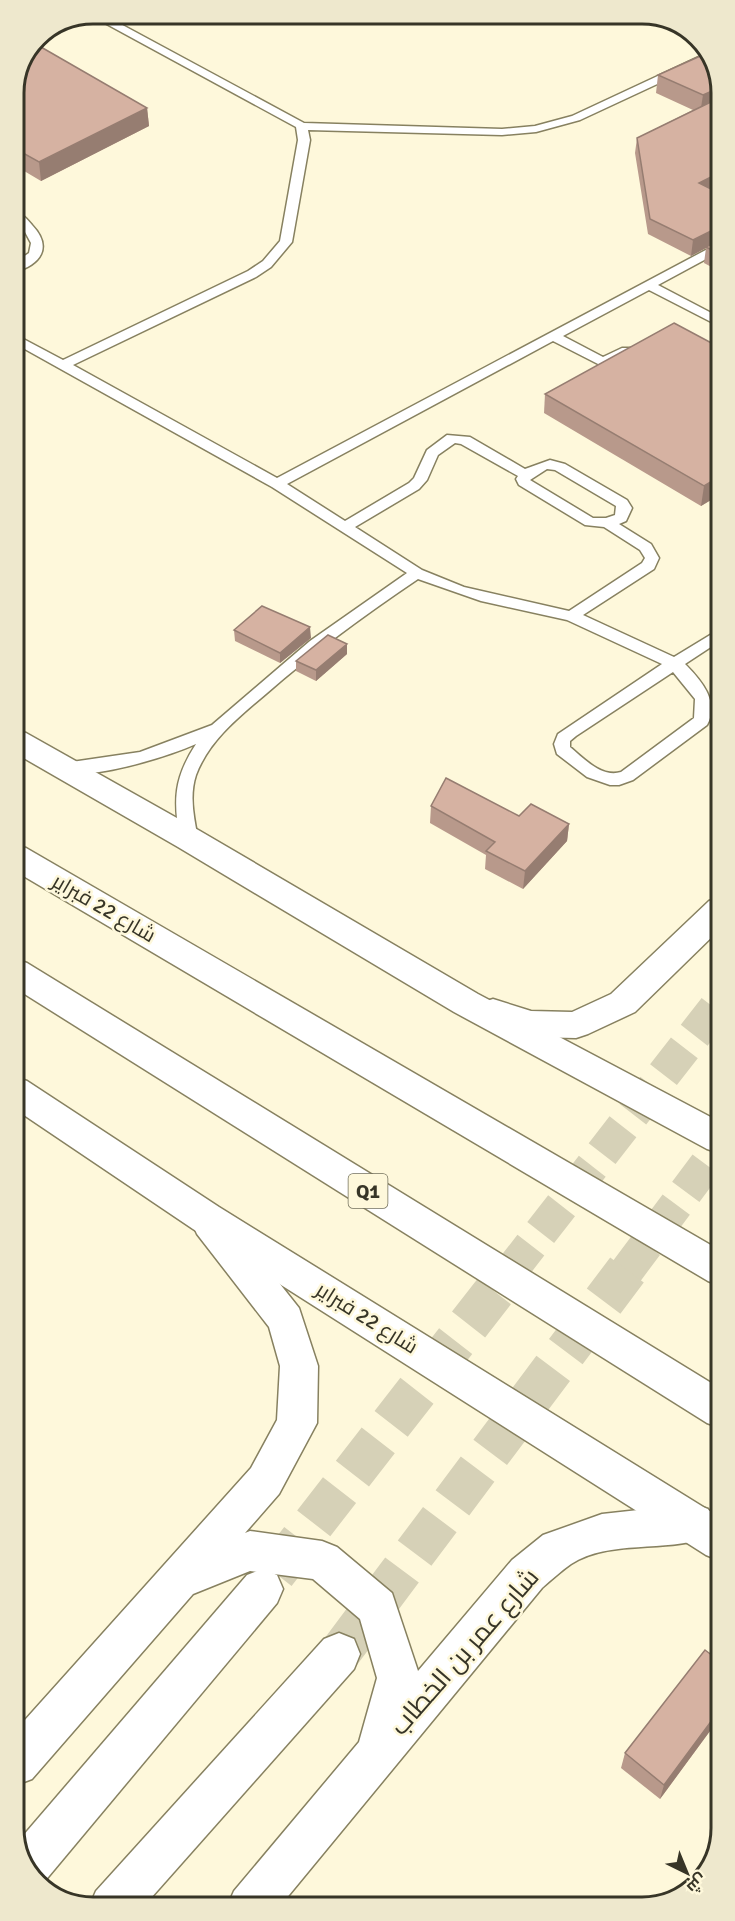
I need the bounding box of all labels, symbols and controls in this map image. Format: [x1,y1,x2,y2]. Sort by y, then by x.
street label: شارع 22 فبراير [46,867,160,949]
road number: Q1 [348,1174,388,1208]
street label: شارع 22 فبراير [310,1276,423,1360]
street label: شارع عمر بن الخطاب [384,1562,546,1742]
north arrow [657,1843,717,1903]
text: ش [682,1869,711,1898]

